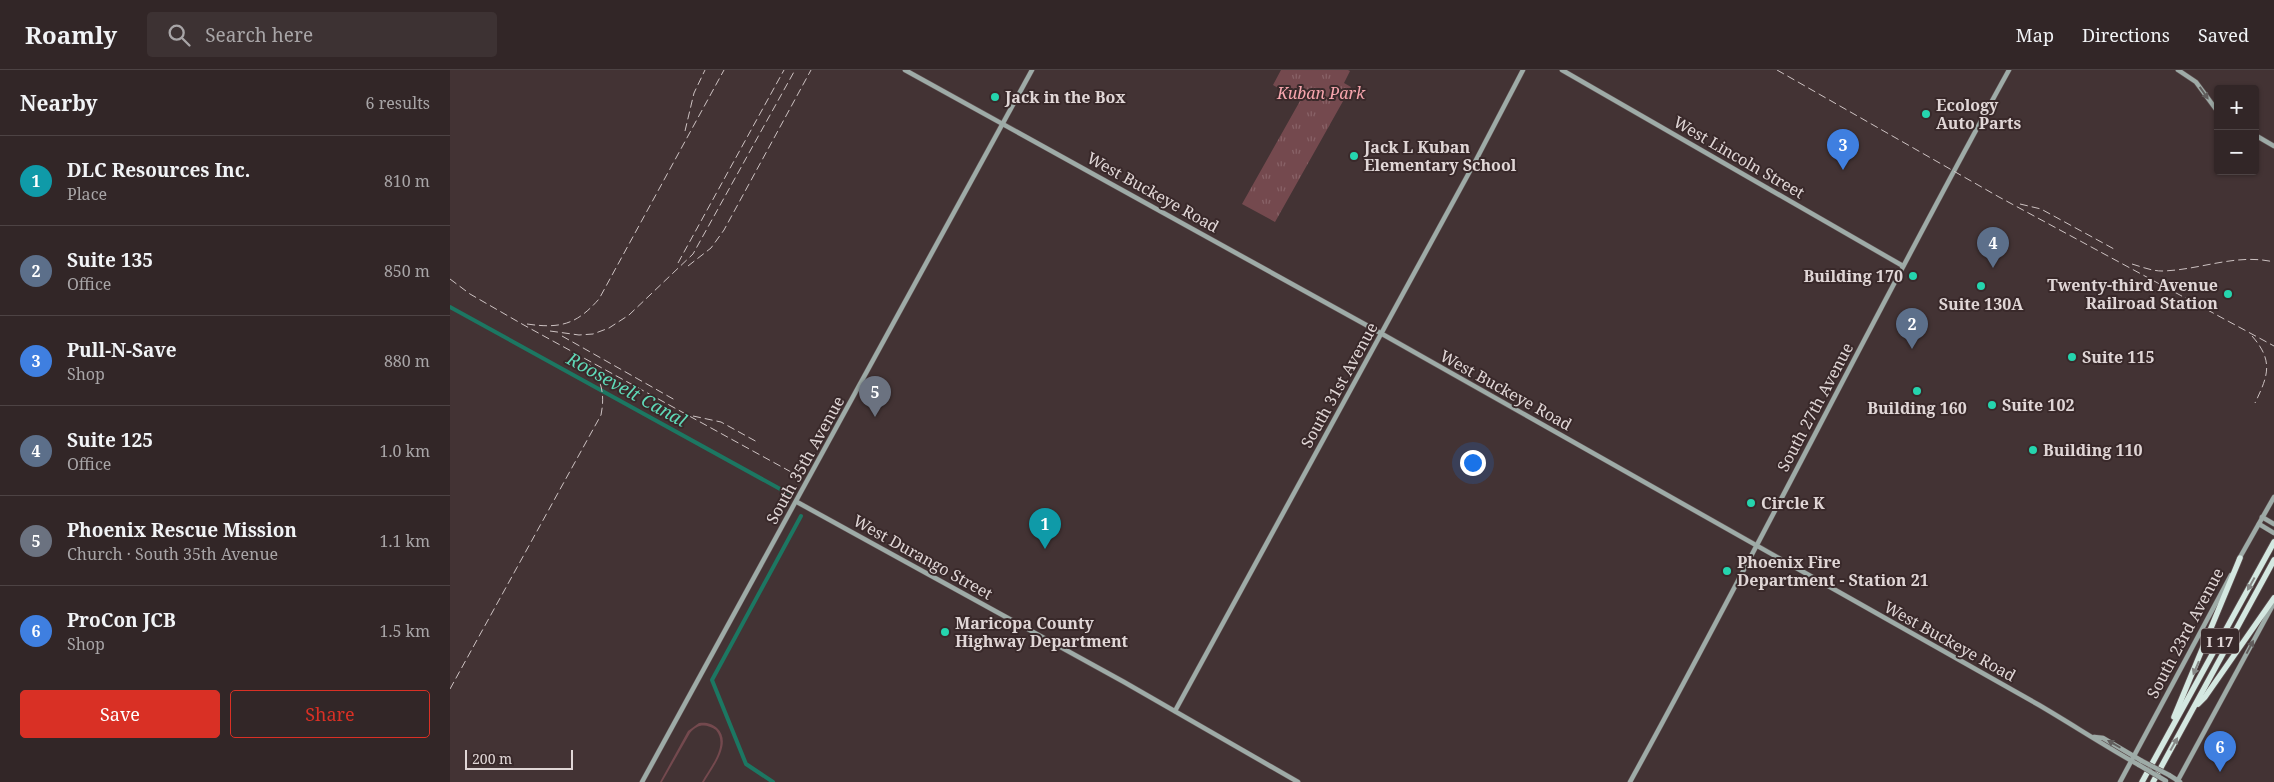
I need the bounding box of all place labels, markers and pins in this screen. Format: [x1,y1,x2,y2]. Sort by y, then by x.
place label: Jack in the Box [1004,86,1126,108]
marker: Jack in the Box [989,91,1001,103]
place label: Ecology Auto Parts [1936,94,2022,134]
marker: Ecology Auto Parts [1920,108,1932,120]
pin: 3 [1827,129,1859,170]
place label: Jack L Kuban Elementary School [1363,136,1517,176]
marker: Jack L Kuban Elementary School [1348,150,1360,162]
pin: 4 [1977,227,2009,268]
place label: Building 170 [1803,265,1903,287]
marker: Building 170 [1907,270,1919,282]
place label: Twenty-third Avenue Railroad Station [2047,274,2218,314]
marker: Suite 130A [1975,280,1987,292]
marker: Twenty-third Avenue Railroad Station [2222,288,2234,300]
place label: Suite 130A [1939,293,2024,315]
pin: 2 [1896,308,1928,349]
place label: Suite 115 [2082,346,2154,368]
marker: Suite 115 [2066,351,2078,363]
pin: 5 [859,376,891,417]
marker: Building 160 [1911,385,1923,397]
place label: Suite 102 [2002,394,2074,416]
place label: Building 160 [1867,397,1967,419]
marker: Suite 102 [1986,399,1998,411]
place label: Building 110 [2043,439,2143,461]
marker: Building 110 [2027,444,2039,456]
place label: Circle K [1761,492,1825,514]
marker: Circle K [1745,497,1757,509]
pin: 1 [1029,508,1061,549]
place label: Phoenix Fire Department - Station 21 [1737,551,1929,591]
marker: Phoenix Fire Department - Station 21 [1721,565,1733,577]
place label: Maricopa County Highway Department [955,612,1129,652]
marker: Maricopa County Highway Department [939,626,951,638]
pin: 6 [2204,731,2236,772]

